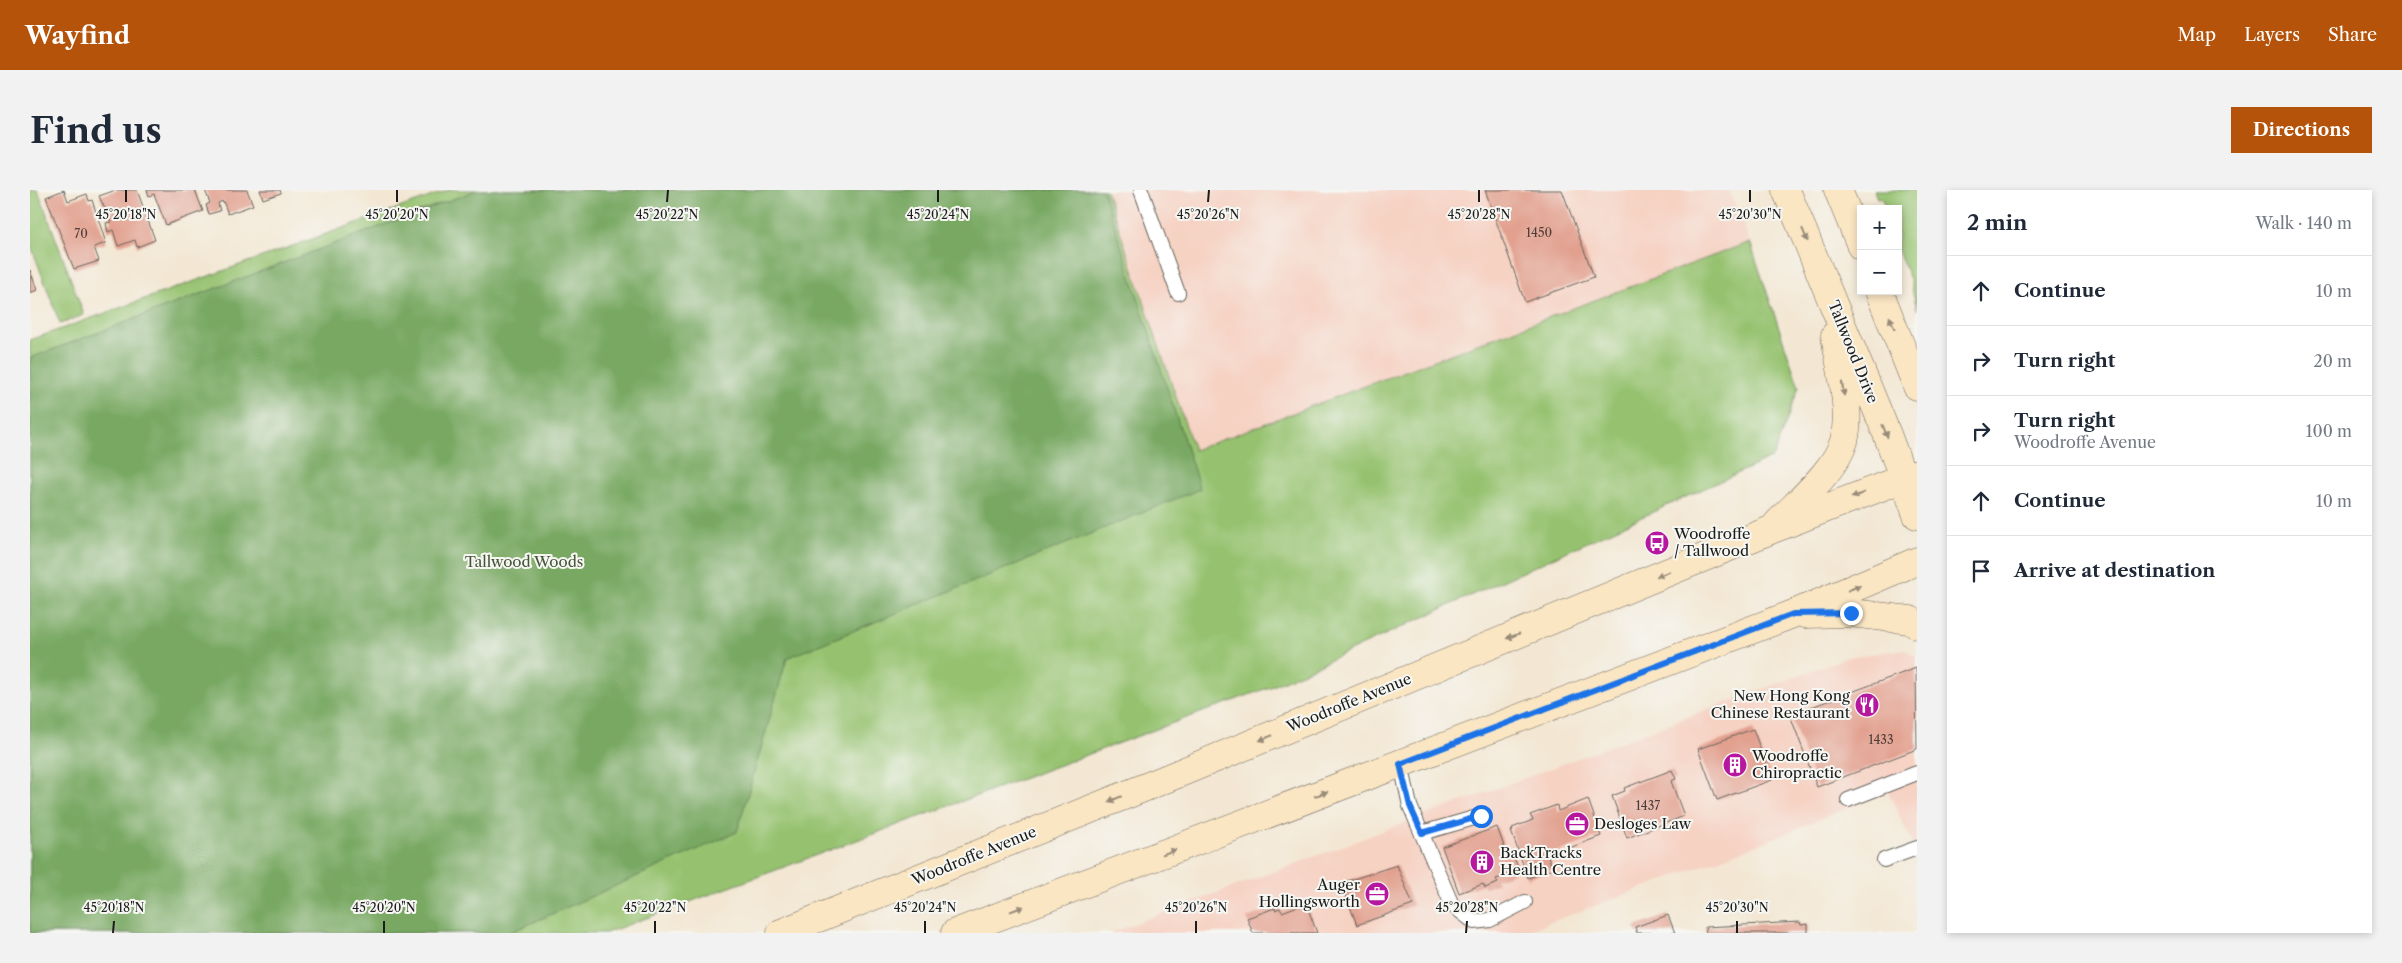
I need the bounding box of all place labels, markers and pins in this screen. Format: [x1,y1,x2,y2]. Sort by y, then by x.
place label: Woodroffe / Tallwood [1673,524,1751,560]
bus stop icon: Woodroffe / Tallwood [1644,530,1670,556]
place label: New Hong Kong Chinese Restaurant [1711,686,1851,722]
restaurant icon: New Hong Kong Chinese Restaurant [1854,692,1880,718]
place label: Woodroffe Chiropractic [1751,746,1842,782]
building icon: Woodroffe Chiropractic [1722,752,1748,778]
office icon: Desloges Law [1564,811,1590,837]
place label: Desloges Law [1594,814,1692,833]
place label: BackTracks Health Centre [1500,843,1601,879]
building icon: BackTracks Health Centre [1469,849,1495,875]
place label: Auger Hollingsworth [1259,875,1361,911]
office icon: Auger Hollingsworth [1364,881,1390,907]

